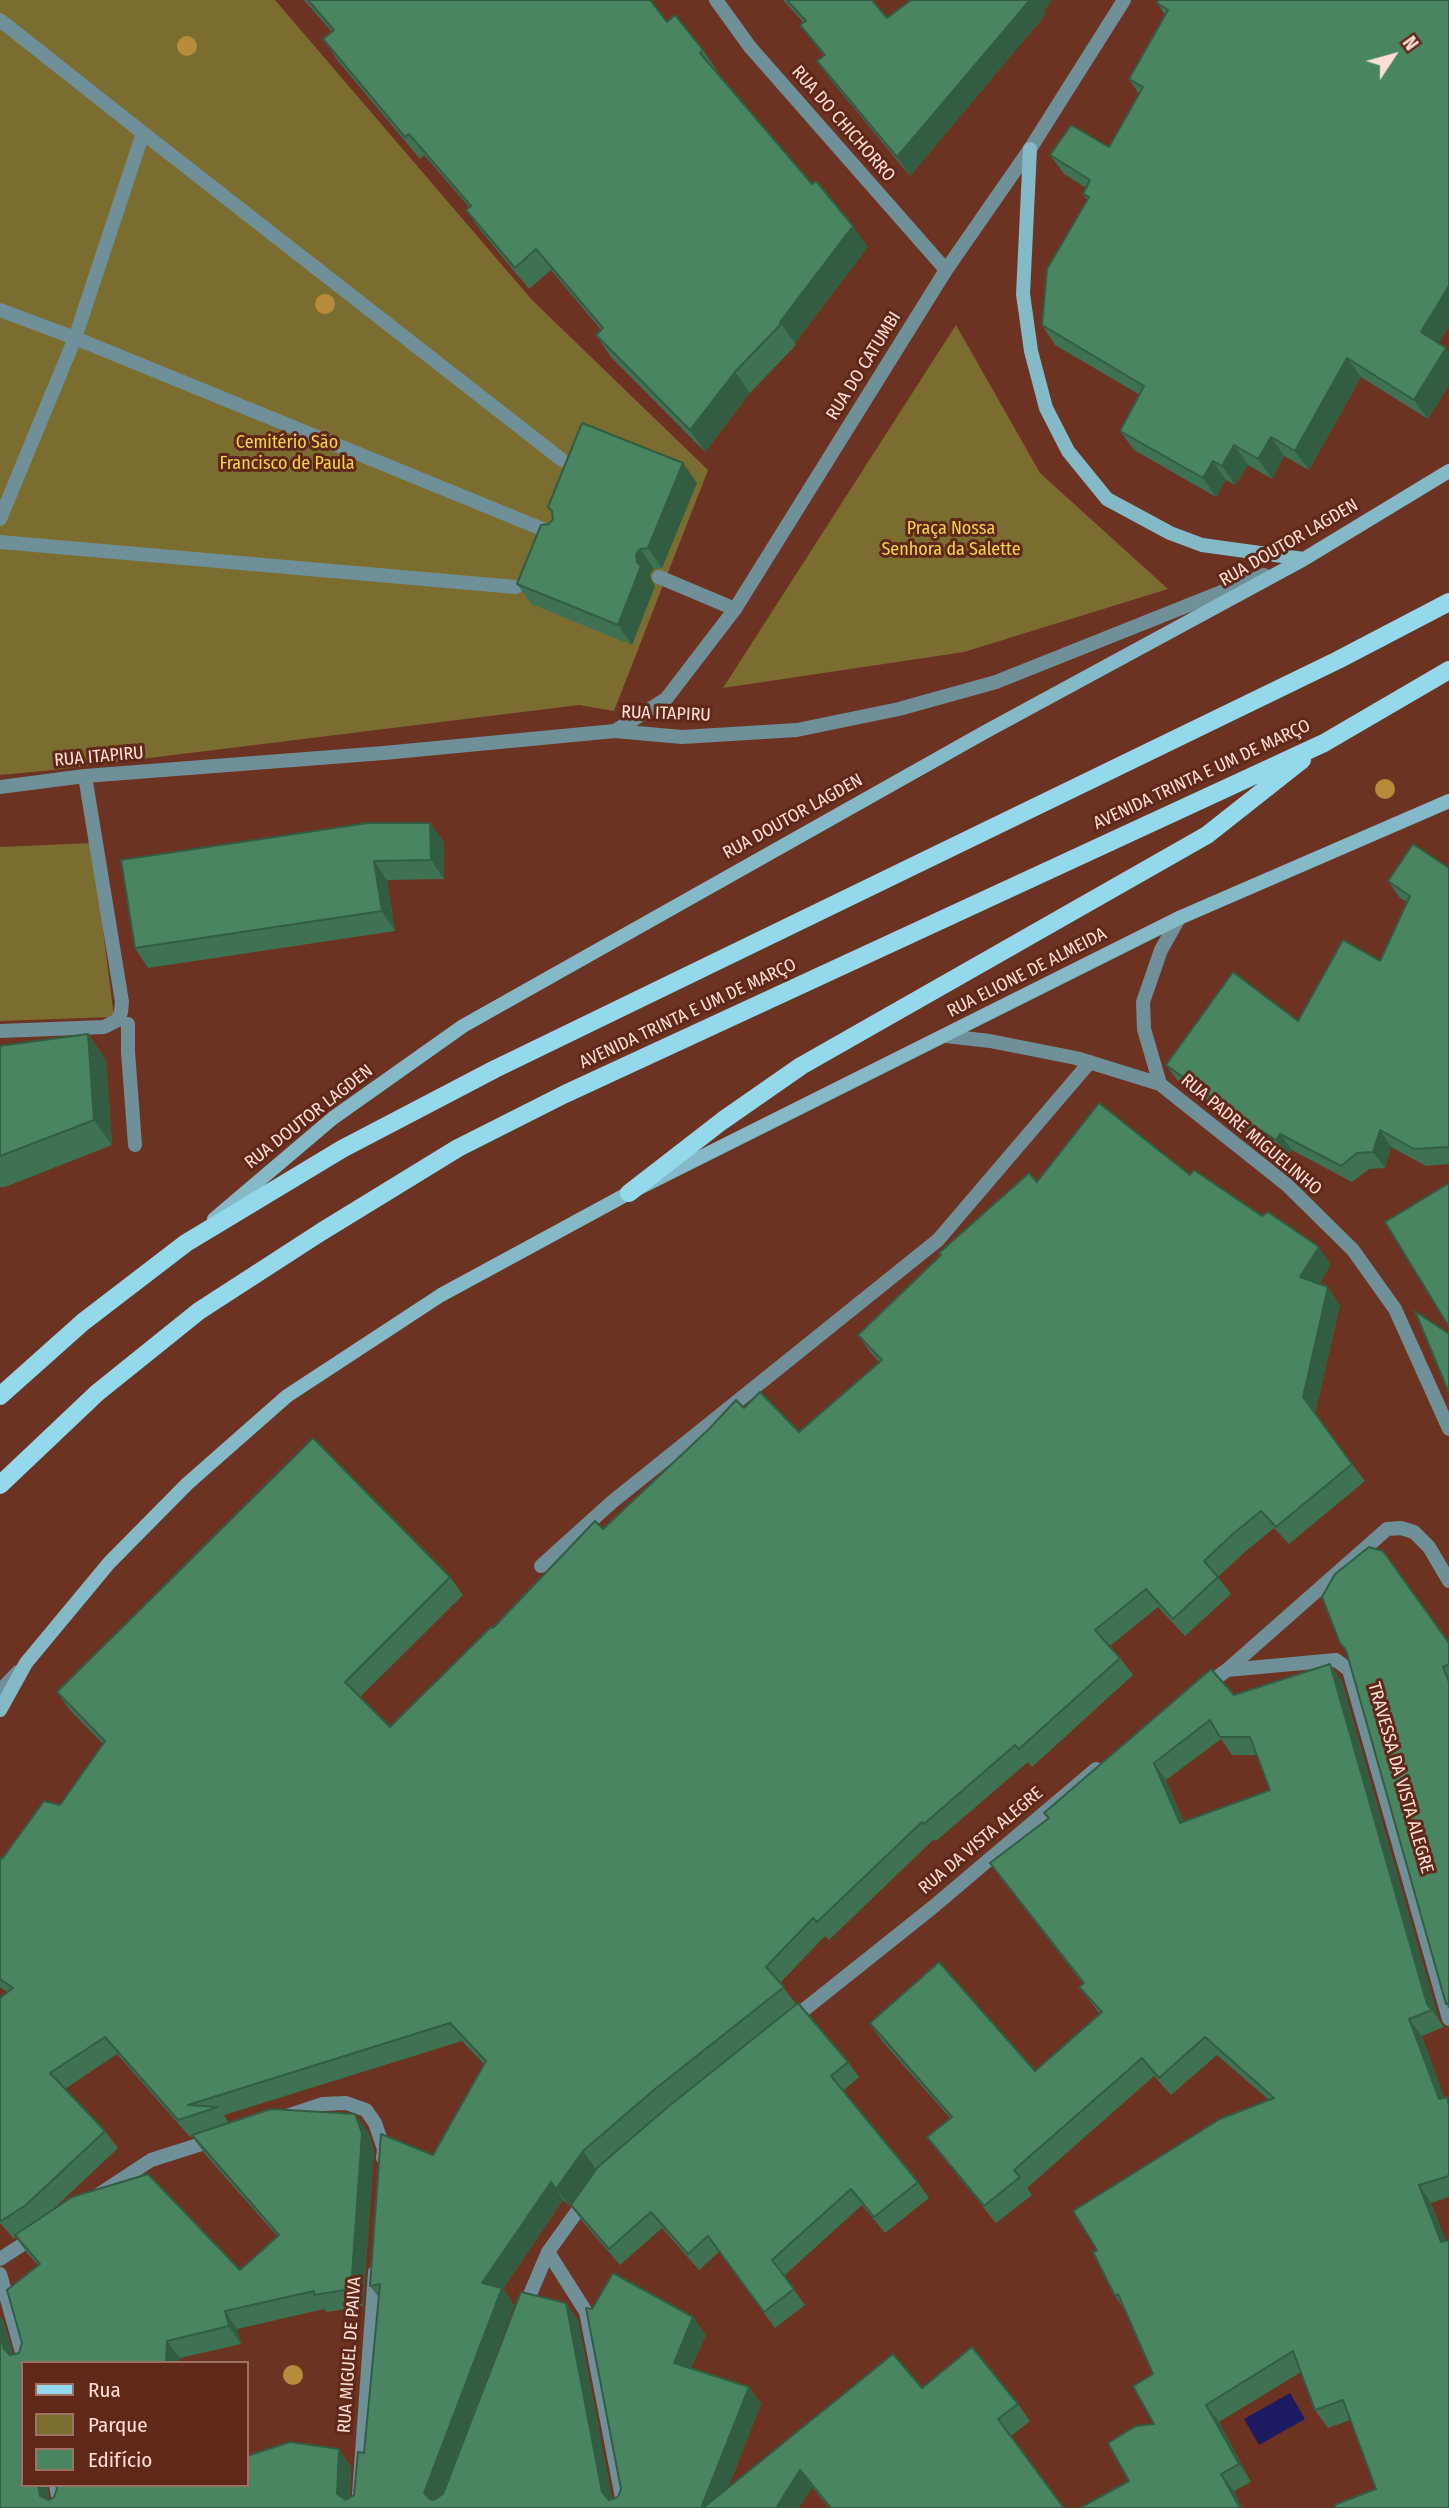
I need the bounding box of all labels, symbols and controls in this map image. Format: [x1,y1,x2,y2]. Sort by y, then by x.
north arrow [1358,21,1428,91]
text: N [1398,32,1423,55]
street label: RUA DO CHICHORRO [787,62,899,186]
street label: RUA DO CATUMBI [822,308,906,424]
park label: Cemitério São Francisco de Paula [219,432,355,474]
street label: RUA DOUTOR LAGDEN [1216,495,1362,591]
park label: Praça Nossa Senhora da Salette [881,518,1021,560]
street label: RUA ITAPIRU [621,702,711,726]
street label: AVENIDA TRINTA E UM DE MARÇO [1090,715,1314,835]
street label: RUA ITAPIRU [53,742,145,772]
street label: RUA DOUTOR LAGDEN [719,770,867,864]
street label: RUA ELIONE DE ALMEIDA [944,923,1110,1023]
street label: AVENIDA TRINTA E UM DE MARÇO [576,954,800,1074]
street label: RUA DOUTOR LAGDEN [241,1060,377,1174]
street label: RUA PADRE MIGUELINHO [1176,1070,1326,1200]
street label: TRAVESSA DA VISTA ALEGRE [1362,1680,1438,1876]
street label: RUA DA VISTA ALEGRE [914,1783,1048,1899]
street label: RUA MIGUEL DE PAIVA [334,2276,366,2434]
legend [21,2361,248,2487]
text: Rua [88,2377,121,2403]
text: Parque [88,2412,148,2438]
text: Edifício [88,2447,152,2473]

